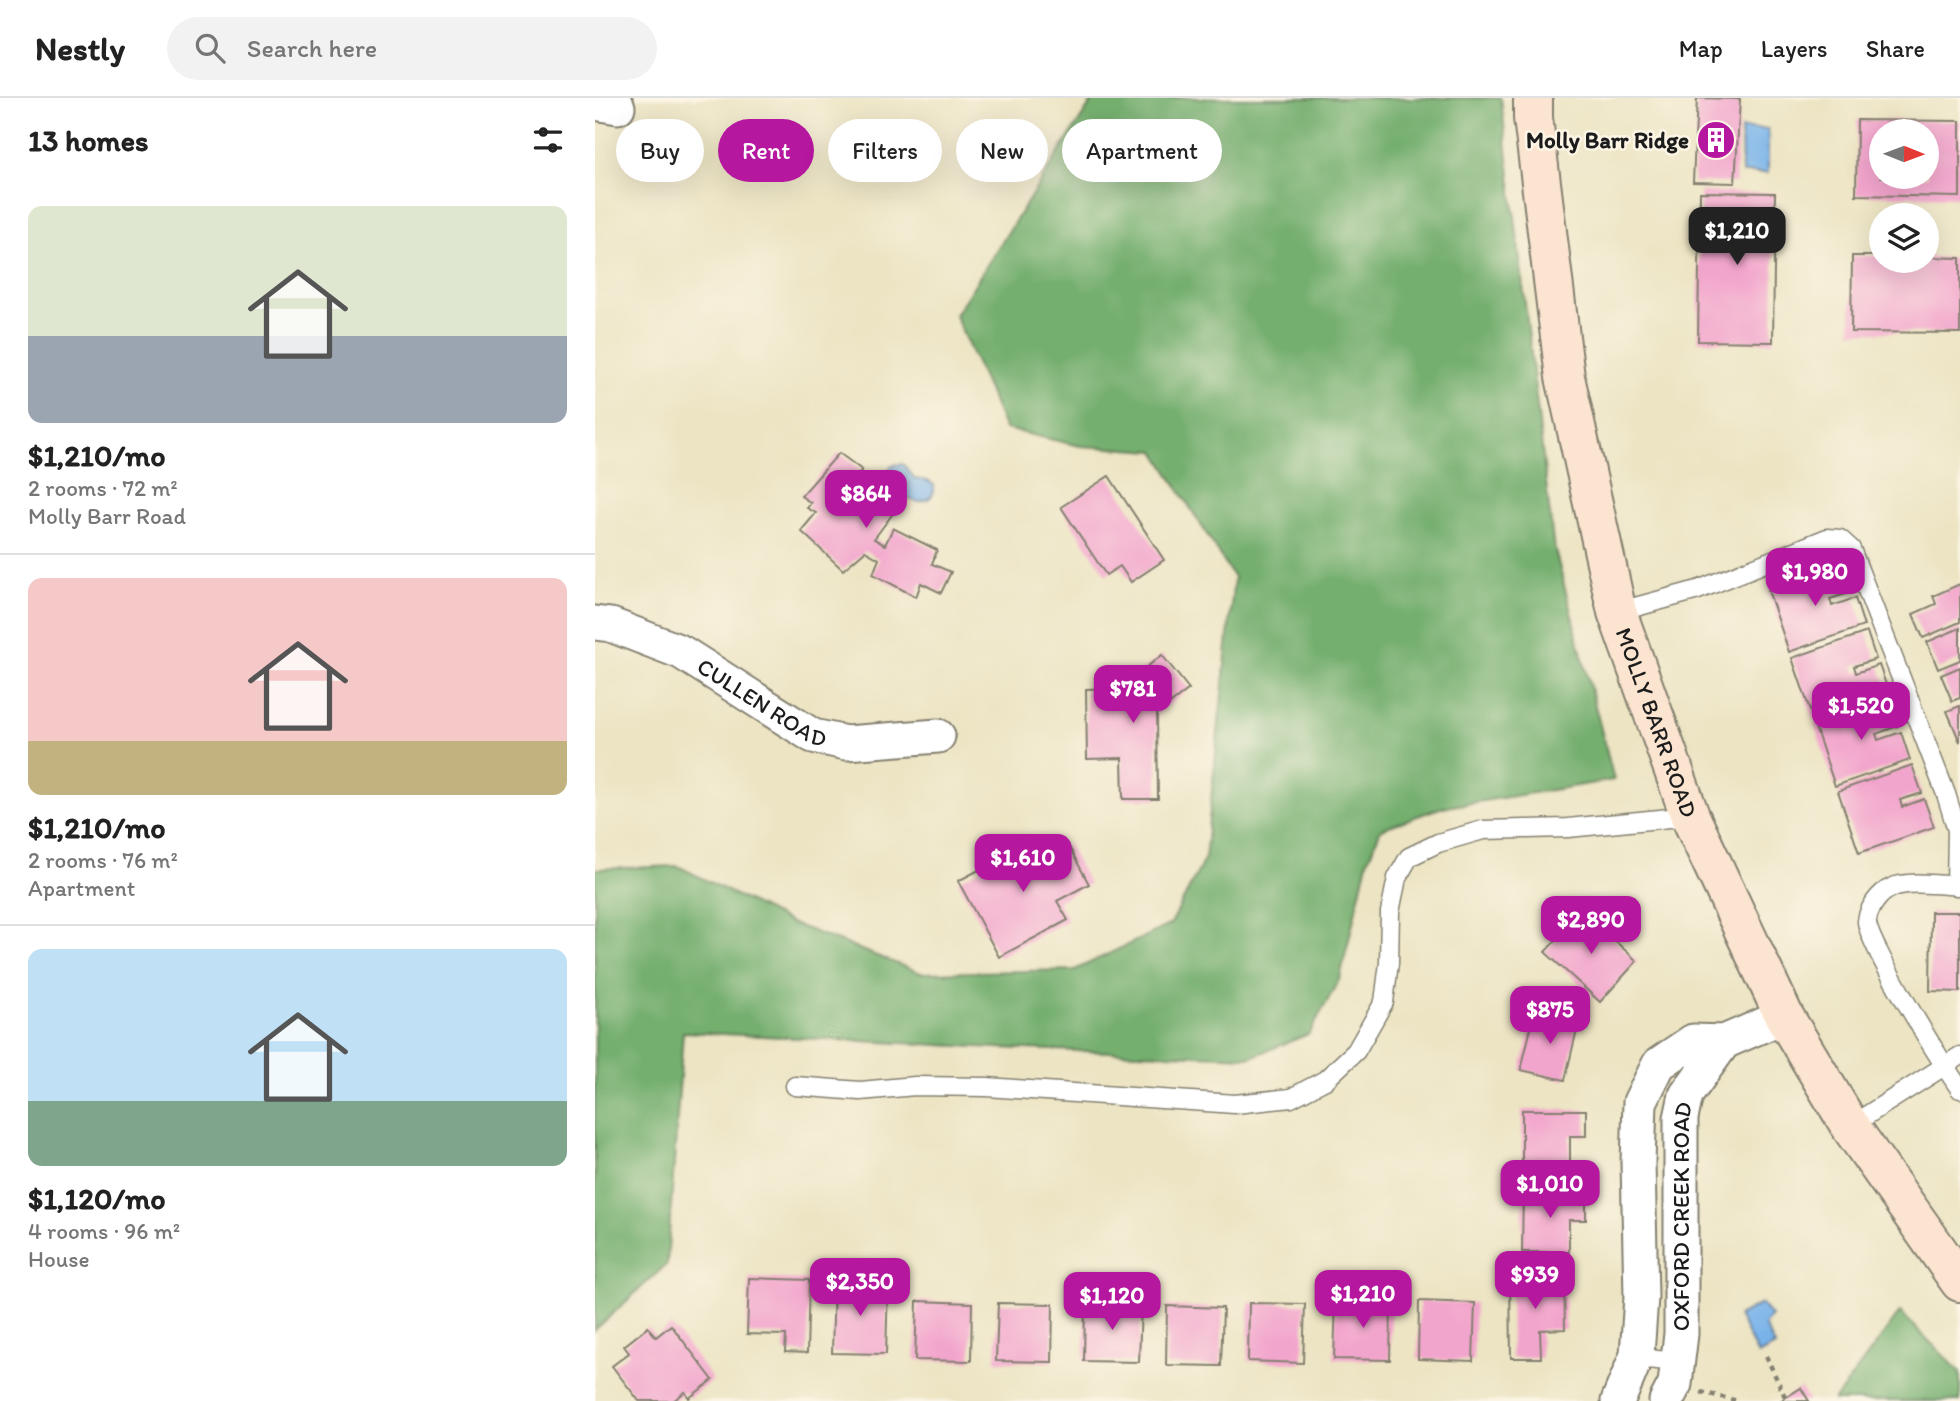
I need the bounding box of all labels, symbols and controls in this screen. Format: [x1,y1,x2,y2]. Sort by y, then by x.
search box [167,17,657,80]
text: Nestly [35,29,125,68]
icon: search [191,29,229,67]
text: Search here [247,32,377,64]
text: Map [1679,34,1723,63]
text: Layers [1761,34,1828,63]
text: Share [1866,34,1925,63]
chip: Buy [616,119,704,182]
chip: Rent [718,119,814,182]
chip: Filters [828,119,942,182]
chip: New [956,119,1048,182]
chip: Apartment [1062,119,1222,182]
building icon: Molly Barr Ridge [1695,119,1737,161]
north arrow [1869,119,1939,189]
map controls [1869,119,1939,273]
icon: filters [529,121,567,159]
text: 13 homes [28,122,148,159]
place label: Molly Barr Ridge [1526,126,1689,154]
button: layers [1869,203,1939,273]
pin: $1,210 [1680,208,1794,267]
text: $1,210 [1705,216,1769,244]
icon: home [235,251,361,377]
text: $1,210/mo [28,437,166,474]
pin: $864 [825,470,907,530]
text: 2 rooms · 72 m² [28,474,178,502]
text: $864 [841,479,891,507]
text: Molly Barr Road [28,502,186,530]
pin: $1,980 [1758,548,1872,608]
text: $1,980 [1782,557,1848,585]
icon: home [235,623,361,749]
street label: MOLLY BARR ROAD [1610,624,1703,821]
street label: CULLEN ROAD [692,652,829,752]
pin: $781 [1092,666,1174,725]
text: $781 [1110,674,1156,702]
pin: $1,520 [1804,682,1918,742]
text: $1,520 [1828,691,1894,719]
text: $1,210/mo [28,809,166,846]
pin: $1,610 [966,834,1080,894]
text: $1,610 [991,843,1055,871]
text: 2 rooms · 76 m² [28,846,178,874]
text: Apartment [28,874,135,902]
pin: $2,890 [1534,896,1648,956]
text: $2,890 [1557,905,1625,933]
pin: $875 [1509,986,1591,1046]
icon: home [235,994,361,1120]
text: $875 [1526,995,1574,1023]
street label: OXFORD CREEK ROAD [1667,1099,1698,1331]
pin: $1,010 [1493,1160,1607,1220]
text: $1,010 [1517,1169,1583,1197]
text: $1,120/mo [28,1180,166,1217]
text: 4 rooms · 96 m² [28,1217,180,1245]
text: House [28,1245,90,1273]
pin: $939 [1494,1252,1576,1311]
pin: $2,350 [803,1258,917,1318]
text: $939 [1511,1260,1559,1288]
text: $2,350 [826,1267,894,1295]
pin: $1,210 [1306,1270,1420,1330]
pin: $1,120 [1055,1272,1169,1332]
text: $1,210 [1331,1279,1395,1307]
text: $1,120 [1080,1281,1144,1309]

